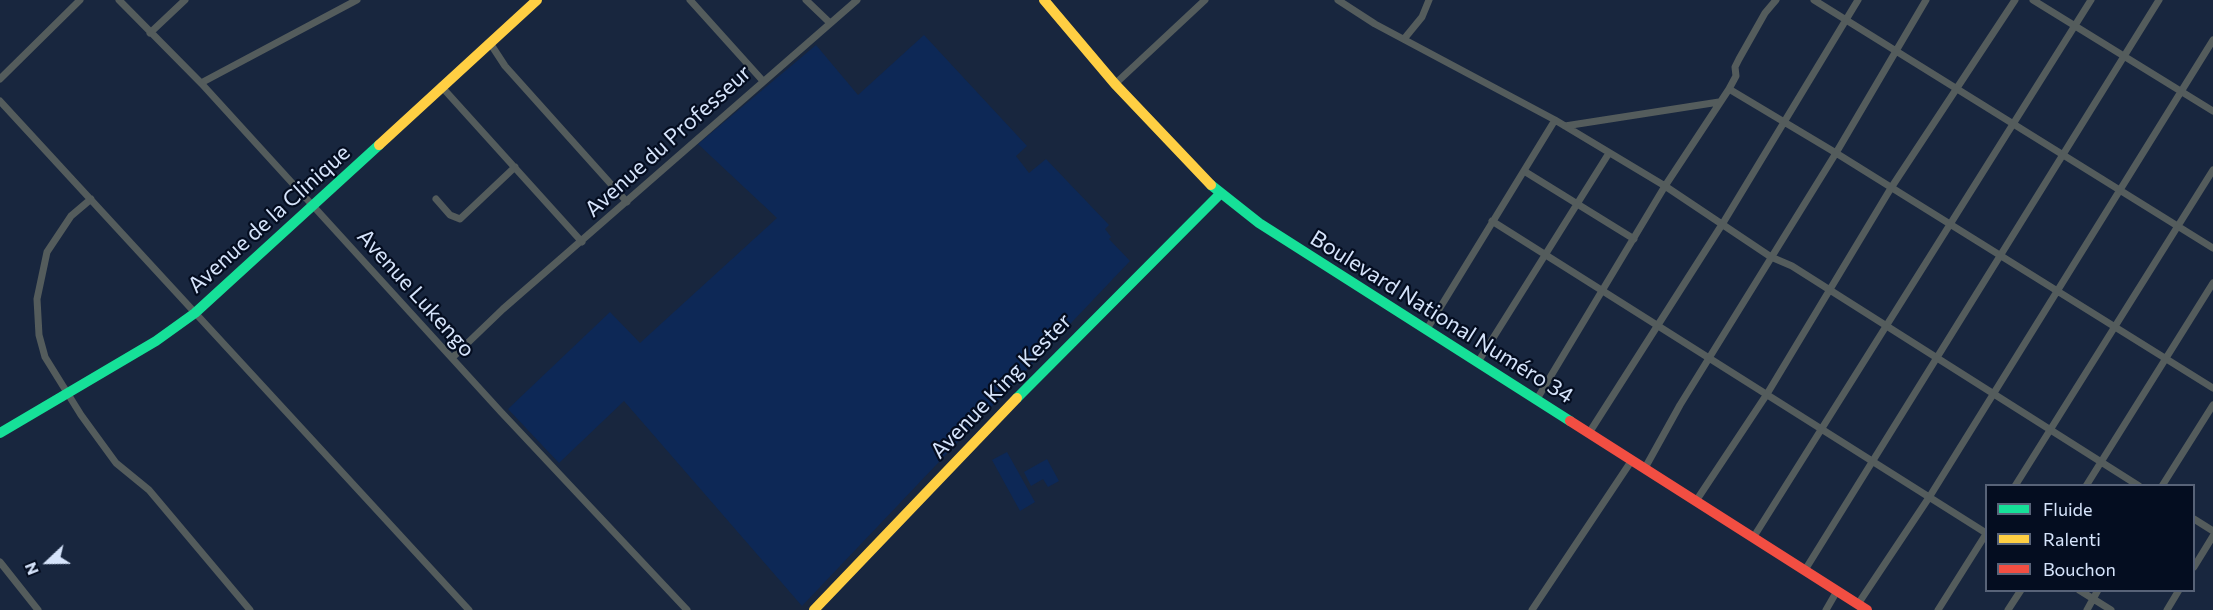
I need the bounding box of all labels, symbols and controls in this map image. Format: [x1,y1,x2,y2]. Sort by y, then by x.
street label: Avenue du Professeur [580,59,756,223]
street label: Avenue de la Clinique [183,139,355,299]
street label: Avenue Lukengo [352,224,480,362]
street label: Boulevard National Numéro 34 [1305,225,1579,409]
street label: Avenue King Kester [925,308,1077,464]
legend [1985,484,2195,592]
text: Fluide [2043,498,2092,520]
text: Ralenti [2043,528,2101,550]
north arrow [18,532,78,592]
text: Bouchon [2043,558,2116,580]
text: N [20,560,42,578]

